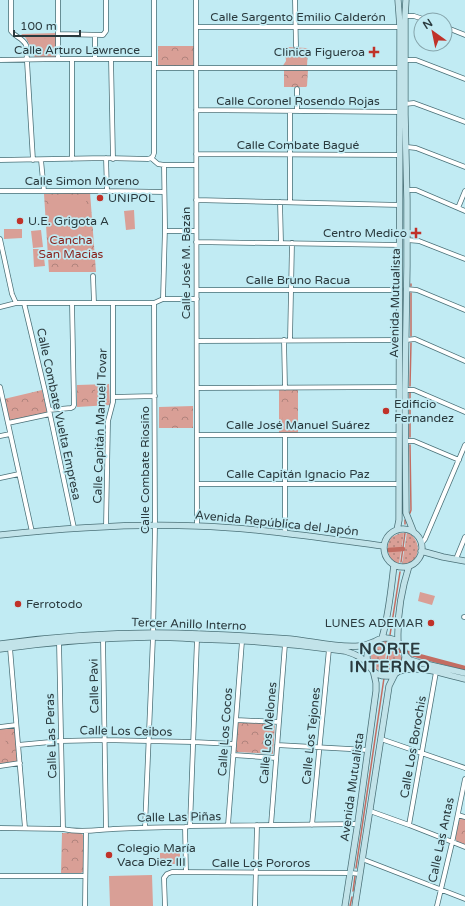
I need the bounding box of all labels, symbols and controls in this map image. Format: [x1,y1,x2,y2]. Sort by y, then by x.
street label: Calle Sargento Emilio Calderón [210,10,386,24]
scale bar [14,12,80,38]
north arrow [413,12,453,52]
text: N [421,16,435,32]
text: 100 m [20,19,57,33]
street label: Calle Arturo Lawrence [14,43,140,57]
place label: Clinica Figueroa [274,45,365,59]
marker: Clinica Figueroa [368,46,380,58]
street label: Calle Coronel Rosendo Rojas [216,94,380,108]
street label: Calle Combate Bagué [237,138,360,152]
street label: Calle Simon Moreno [25,174,139,188]
place label: UNIPOL [108,191,155,205]
marker: UNIPOL [95,193,105,203]
street label: Calle José M. Bazán [179,207,193,319]
place label: U.E. Grigota A [28,214,109,228]
marker: U.E. Grigota A [15,216,25,226]
place label: Centro Medico [323,226,407,240]
marker: Centro Medico [410,227,422,239]
park label: Cancha San Macias [39,233,104,261]
street label: Avenida Mutualista [387,248,403,358]
street label: Calle Bruno Racua [246,273,350,287]
street label: Calle Combate Vuelta Empresa [34,327,84,501]
street label: Calle Capitán Manuel Tovar [90,348,110,504]
place label: Edificio Fernandez [394,397,454,425]
street label: Calle Combate Riosiño [138,406,152,534]
marker: Edificio Fernandez [381,406,391,416]
street label: Calle José Manuel Suárez [226,418,370,432]
street label: Calle Capitán Ignacio Paz [226,467,370,481]
street label: Avenida República del Japón [195,507,359,539]
place label: Ferrotodo [26,597,83,611]
marker: Ferrotodo [13,599,23,609]
street label: Tercer Anillo Interno [131,615,247,633]
place label: LUNES ADEMAR [325,616,423,630]
marker: LUNES ADEMAR [426,618,436,628]
district label: NORTE INTERNO [349,639,431,677]
street label: Calle Pavi [87,659,101,713]
street label: Calle Los Melones [257,681,279,785]
street label: Calle Los Cocos [215,687,235,777]
street label: Calle Los Tejones [299,687,323,785]
street label: Calle Las Peras [43,693,59,779]
street label: Calle Los Borochis [397,694,429,799]
street label: Calle Los Ceibos [80,723,173,739]
street label: Avenida Mutualista [337,732,367,842]
street label: Calle Las Antas [425,796,457,884]
street label: Calle Las Piñas [137,809,221,825]
place label: Colegio María Vaca Diez III [117,841,196,869]
marker: Colegio María Vaca Diez III [104,850,114,860]
street label: Calle Los Pororos [212,856,310,870]

